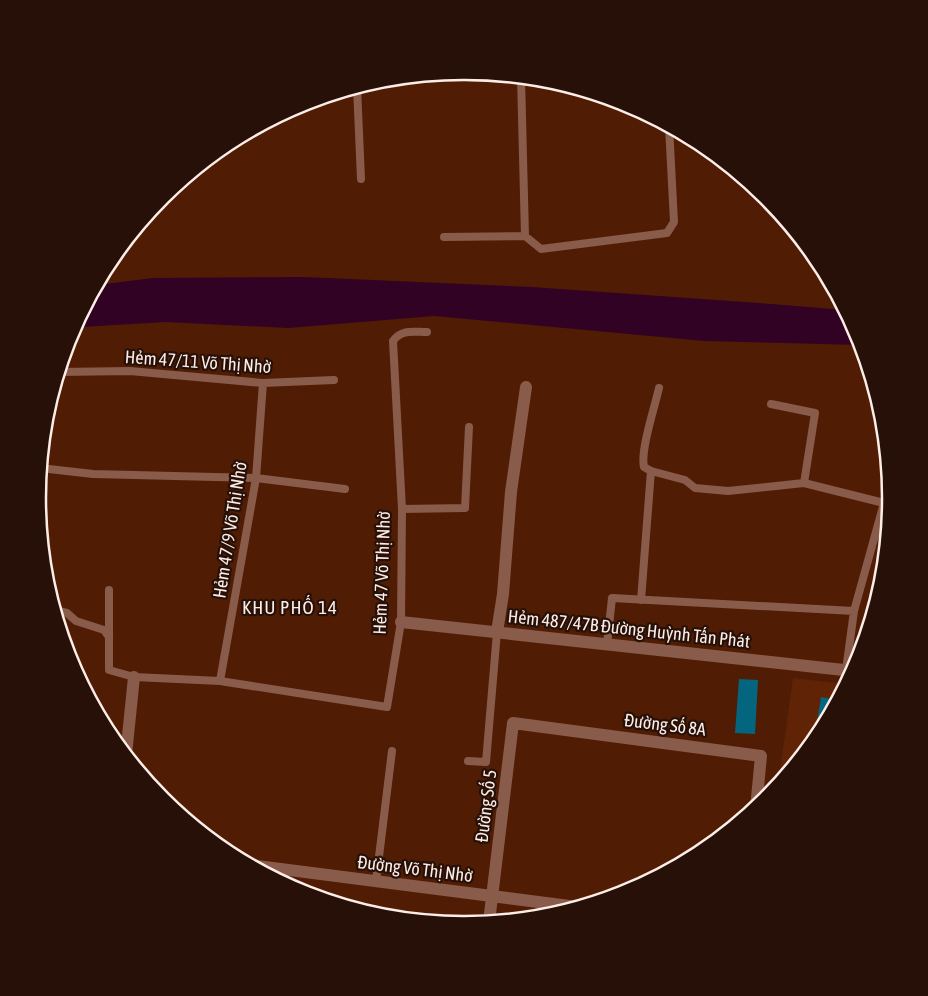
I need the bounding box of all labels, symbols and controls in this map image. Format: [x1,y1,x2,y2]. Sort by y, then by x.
street label: Hẻm 47/11 Võ Thị Nhờ [124,346,272,377]
street label: Hẻm 47/9 Võ Thị Nhờ [208,460,251,600]
street label: Hẻm 47 Võ Thị Nhờ [369,510,394,635]
district label: KHU PHỐ 14 [242,595,338,618]
street label: Hẻm 487/47B Đường Huỳnh Tấn Phát [507,604,751,652]
street label: Đường Số 8A [623,708,707,740]
street label: Đường Số 5 [470,768,500,844]
street label: Đường Võ Thị Nhờ [356,851,474,886]

